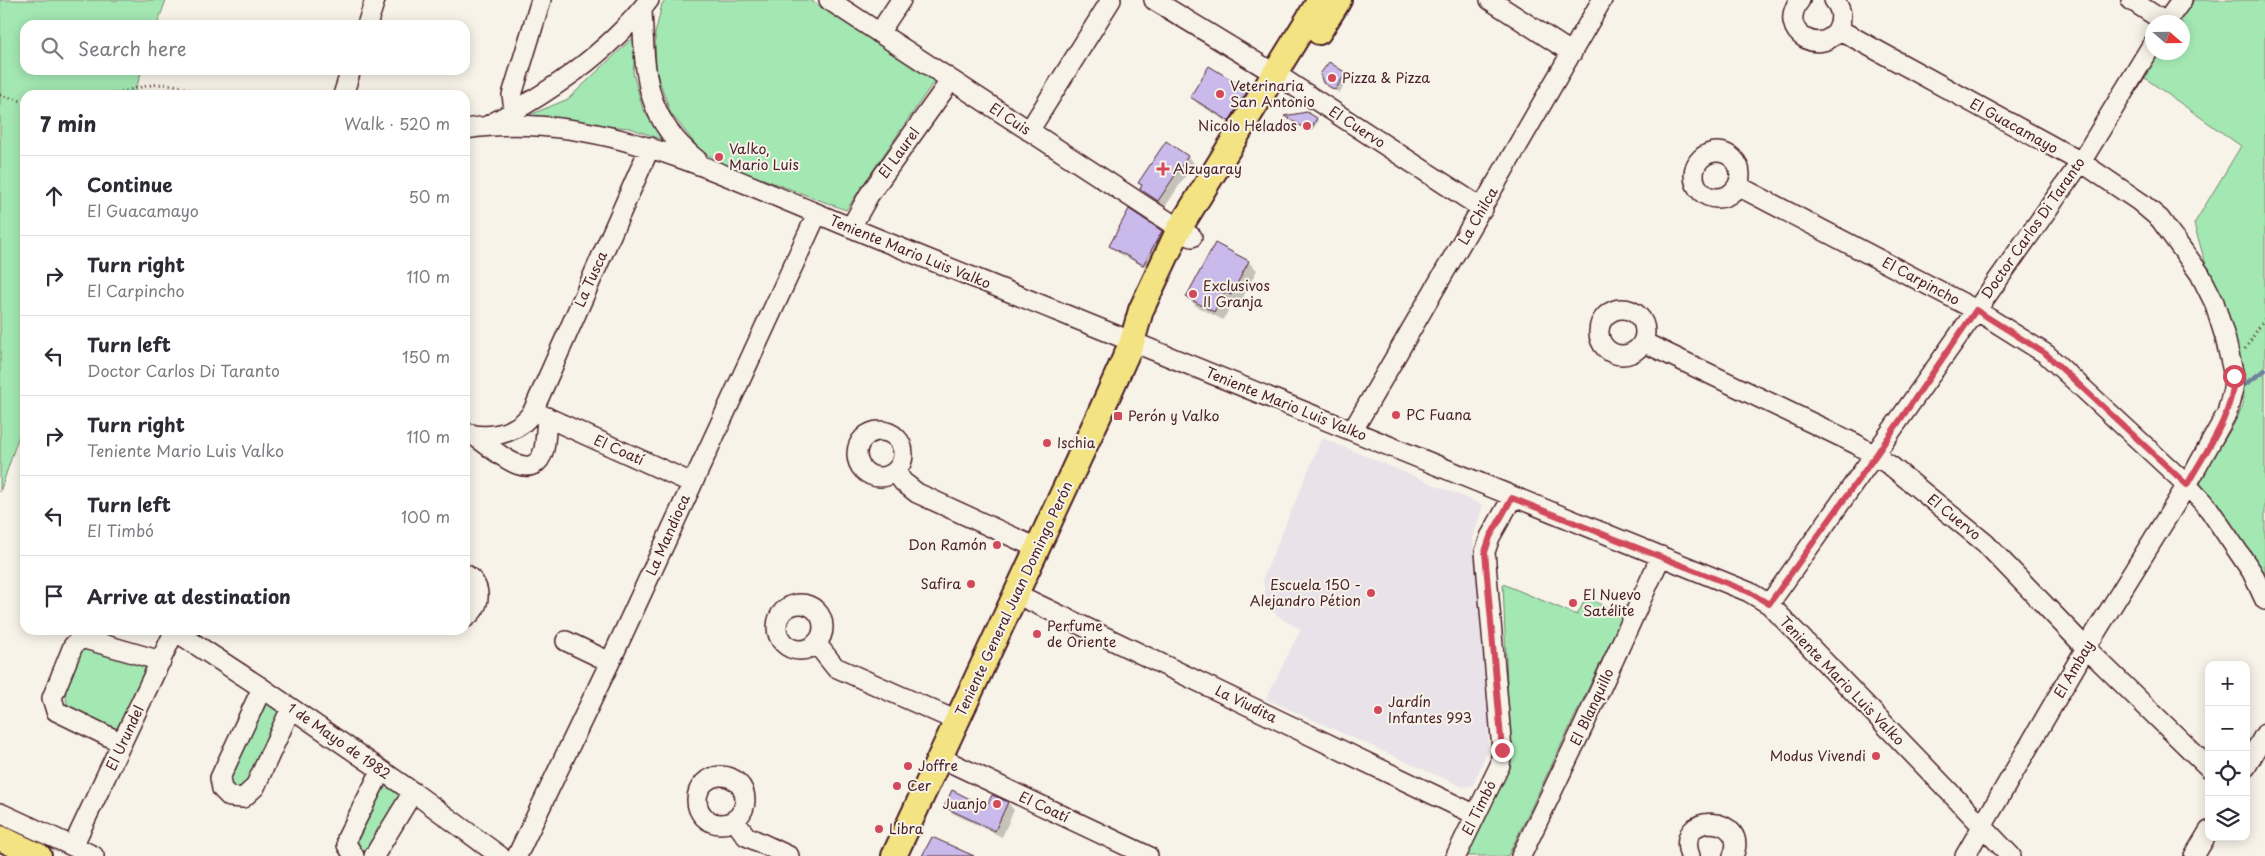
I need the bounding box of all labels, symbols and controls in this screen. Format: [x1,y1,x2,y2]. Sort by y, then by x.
north arrow [2145,15,2190,60]
search box [20,20,470,75]
icon: search [38,34,66,62]
text: Search here [78,34,187,62]
place label: Pizza & Pizza [1342,67,1430,88]
marker: Pizza & Pizza [1326,72,1338,84]
place label: Veterinaria San Antonio [1230,75,1315,112]
marker: Veterinaria San Antonio [1214,88,1226,100]
street label: El Guacamayo [1966,93,2062,159]
street label: El Cuis [985,97,1035,140]
street label: El Cuervo [1325,100,1390,153]
text: 7 min [40,107,96,139]
text: Walk · 520 m [344,111,450,135]
place label: Nicolo Helados [1198,115,1297,136]
marker: Nicolo Helados [1301,120,1313,132]
street label: El Laurel [873,123,924,182]
place label: Valko, Mario Luis [729,138,799,175]
marker: Valko, Mario Luis [713,151,725,163]
street label: Doctor Carlos Di Taranto [1976,152,2090,303]
place label: Alzugaray [1173,158,1242,179]
marker: Alzugaray [1157,163,1169,175]
text: Continue [87,170,173,198]
icon: ahead [40,182,68,210]
street label: La Chilca [1453,182,1503,249]
text: 50 m [409,184,450,208]
text: El Guacamayo [87,198,199,222]
street label: Teniente Mario Luis Valko [826,210,994,294]
street label: La Tusca [569,247,612,310]
text: Turn right [87,250,185,278]
street label: El Carpincho [1879,251,1964,310]
icon: right [40,262,68,290]
text: 110 m [407,264,450,288]
place label: Exclusivos II Granja [1203,275,1270,312]
text: El Carpincho [87,278,185,302]
marker: Exclusivos II Granja [1187,288,1199,300]
text: Turn left [87,330,171,358]
icon: left [40,342,68,370]
text: 150 m [402,344,450,368]
text: Doctor Carlos Di Taranto [87,358,280,382]
street label: Teniente Mario Luis Valko [1202,362,1370,446]
route start [2223,365,2246,388]
place label: PC Fuana [1406,404,1472,425]
place label: Perón y Valko [1128,405,1220,426]
marker: PC Fuana [1390,409,1402,421]
text: Turn right [87,410,185,438]
marker: Perón y Valko [1112,410,1124,422]
icon: right [40,422,68,450]
text: 110 m [407,424,450,448]
street label: El Coatí [591,429,648,470]
place label: Ischia [1057,432,1096,453]
marker: Ischia [1041,437,1053,449]
text: Teniente Mario Luis Valko [87,438,284,462]
street label: Teniente General Juan Domingo Perón [950,478,1077,720]
street label: El Cuervo [1923,488,1986,545]
text: Turn left [87,490,171,518]
street label: La Mandioca [640,490,695,579]
icon: left [40,502,68,530]
text: 100 m [401,504,450,528]
text: El Timbó [87,518,154,542]
place label: Don Ramón [908,534,987,555]
marker: Don Ramón [991,539,1003,551]
place label: Safira [920,573,961,594]
place label: Escuela 150 - Alejandro Pétion [1250,574,1361,611]
marker: Safira [965,578,977,590]
icon: arrive [40,582,68,610]
text: Arrive at destination [87,582,291,610]
place label: El Nuevo Satélite [1583,584,1641,621]
marker: Escuela 150 - Alejandro Pétion [1365,587,1377,599]
marker: El Nuevo Satélite [1567,597,1579,609]
street label: Teniente Mario Luis Valko [1775,611,1910,750]
place label: Perfume de Oriente [1047,615,1117,652]
marker: Perfume de Oriente [1031,628,1043,640]
street label: El Ambay [2048,636,2099,702]
map controls [2205,661,2250,841]
button: + [2205,661,2250,706]
street label: El Blanquillo [1564,664,1619,749]
street label: La Viudita [1212,680,1281,728]
place label: Jardín Infantes 993 [1388,691,1472,728]
street label: 1 de Mayo de 1982 [283,697,395,784]
street label: El Urundel [100,702,149,774]
marker: Jardín Infantes 993 [1372,704,1384,716]
button: − [2205,706,2250,751]
route end [1491,739,1514,762]
place label: Modus Vivendi [1770,745,1866,766]
marker: Modus Vivendi [1870,750,1882,762]
button: locate [2205,751,2250,796]
place label: Joffre [918,755,958,776]
marker: Joffre [902,760,914,772]
place label: Cer [907,775,932,796]
street label: El Timbó [1456,777,1501,839]
marker: Cer [891,780,903,792]
street label: El Coatí [1016,786,1073,827]
place label: Juanjo [943,793,987,814]
button: layers [2205,796,2250,841]
marker: Juanjo [991,798,1003,810]
place label: Libra [889,818,924,839]
marker: Libra [873,823,885,835]

